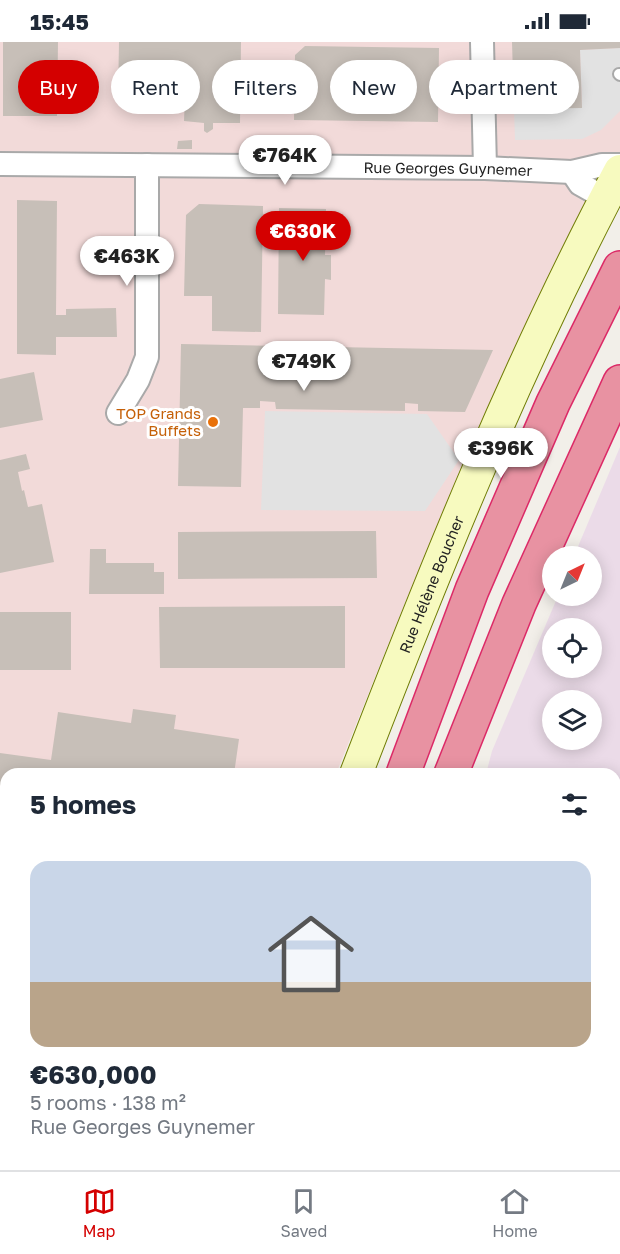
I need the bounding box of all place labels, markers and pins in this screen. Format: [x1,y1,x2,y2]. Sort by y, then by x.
pin: €764K [243,135,327,186]
pin: €630K [261,211,345,262]
pin: €463K [85,236,169,287]
pin: €749K [262,341,346,392]
place label: TOP Grands Buffets [116,404,201,439]
marker: TOP Grands Buffets [206,415,220,429]
pin: €396K [459,428,543,479]

